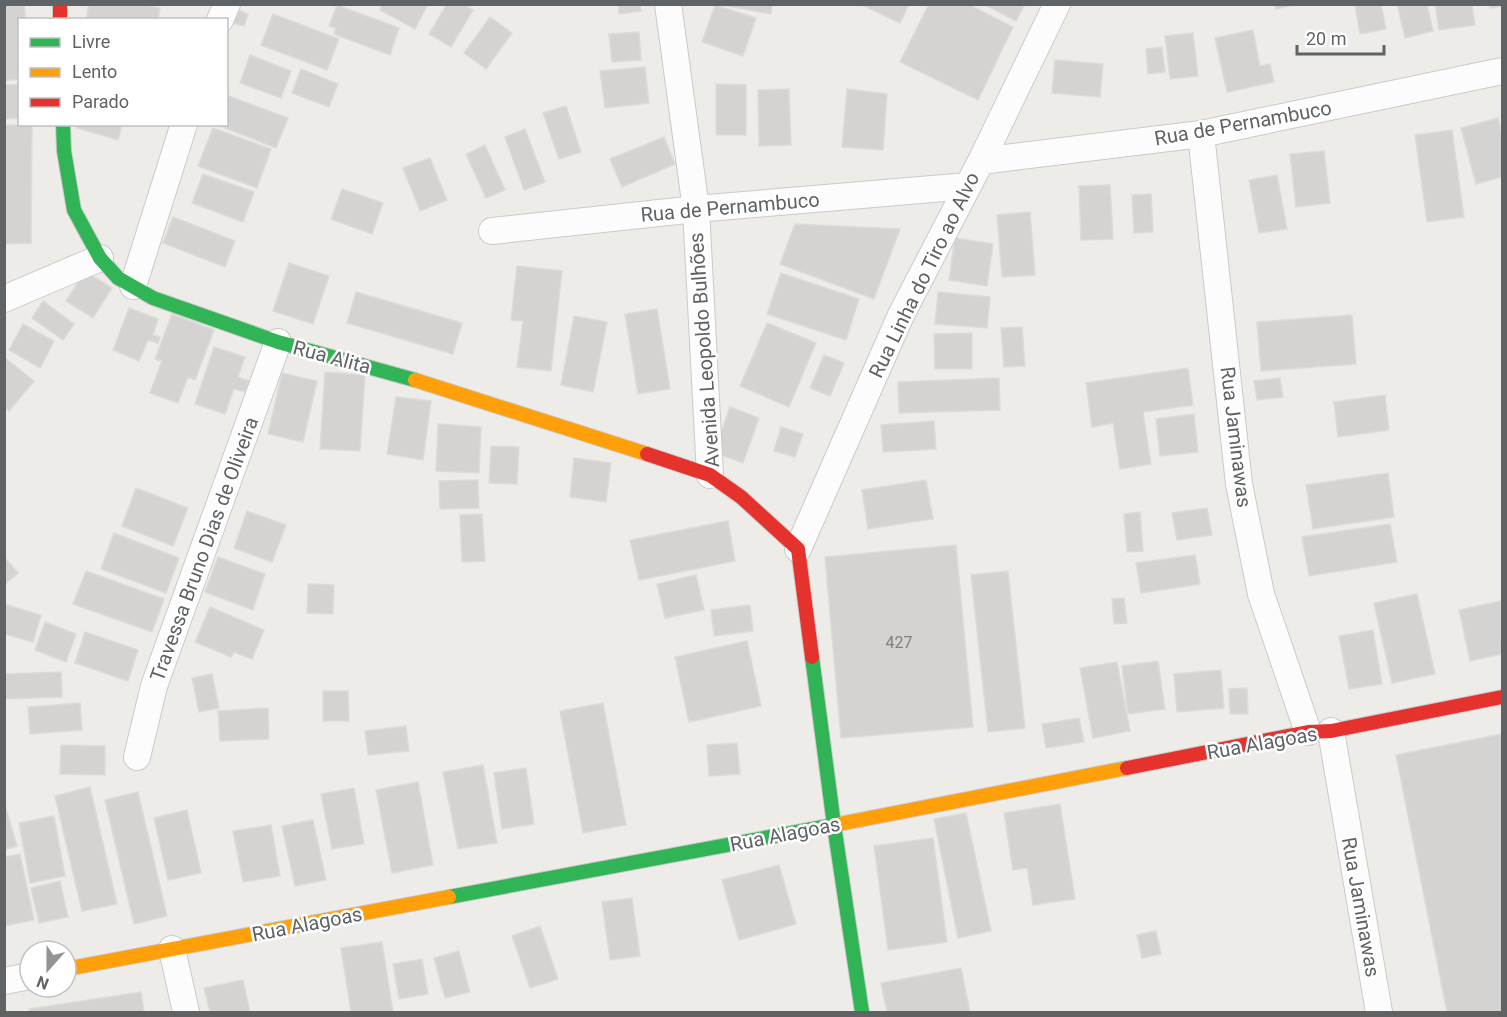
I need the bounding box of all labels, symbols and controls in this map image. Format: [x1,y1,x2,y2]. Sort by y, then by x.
legend [18,18,228,126]
scale bar [1297,18,1384,56]
text: 20 m [1306,28,1346,49]
text: Livre [72,31,110,52]
text: Lento [72,61,117,82]
text: Parado [72,91,129,112]
street label: Rua de Pernambuco [1153,96,1333,150]
street label: Rua Linha do Tiro ao Alvo [864,168,984,382]
street label: Rua de Pernambuco [640,187,820,227]
street label: Avenida Leopoldo Bulhões [684,232,724,468]
street label: Rua Alita [291,335,373,379]
street label: Rua Jaminawas [1215,365,1257,509]
street label: Travessa Bruno Dias de Oliveira [145,414,263,684]
house number: 427 [886,633,912,652]
street label: Rua Alagoas [1205,721,1319,765]
street label: Rua Alagoas [728,812,842,856]
street label: Rua Jaminawas [1337,835,1385,979]
street label: Rua Alagoas [250,902,364,946]
north arrow [18,939,78,999]
text: N [34,972,51,993]

